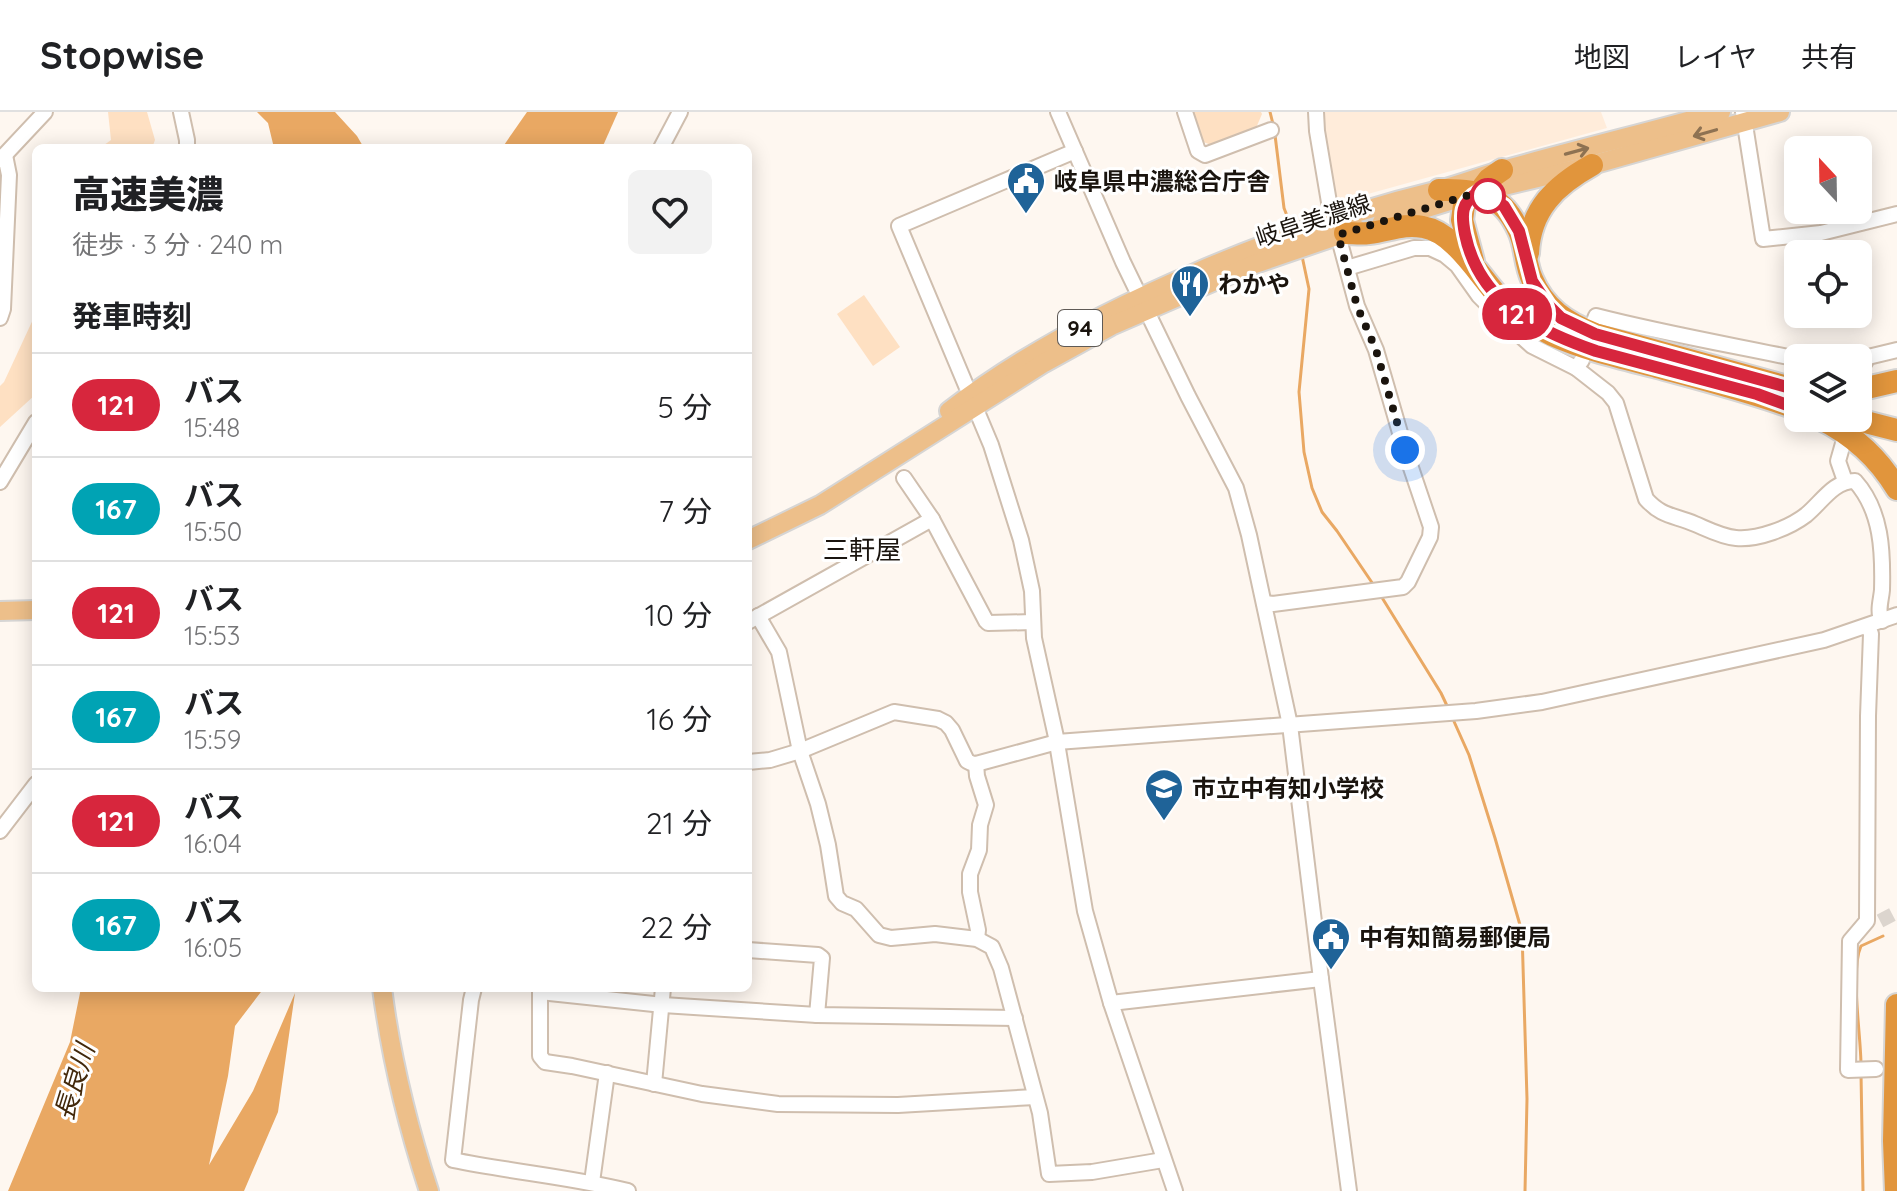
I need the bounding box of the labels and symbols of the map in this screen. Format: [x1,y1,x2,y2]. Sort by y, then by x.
one-way arrow [1692,127,1718,142]
north arrow [1784,136,1872,224]
one-way arrow [1564,143,1590,158]
public building icon: 岐阜県中濃総合庁舎 [1005,160,1047,215]
place label: 岐阜県中濃総合庁舎 [1054,166,1270,196]
unlabelled marker [1471,179,1505,213]
street label: 岐阜美濃線 [1251,187,1375,253]
restaurant icon: わかや [1169,263,1211,318]
place label: わかや [1218,269,1290,299]
line badge: 121 [1471,288,1563,340]
road number: 94 [1058,310,1102,346]
your location [1385,430,1425,470]
district label: 三軒屋 [823,533,901,566]
school or university icon: 市立中有知小学校 [1143,767,1185,822]
place label: 市立中有知小学校 [1192,773,1384,803]
public building icon: 中有知簡易郵便局 [1310,916,1352,971]
place label: 中有知簡易郵便局 [1359,922,1551,952]
water label: 長良川 [47,1037,102,1124]

